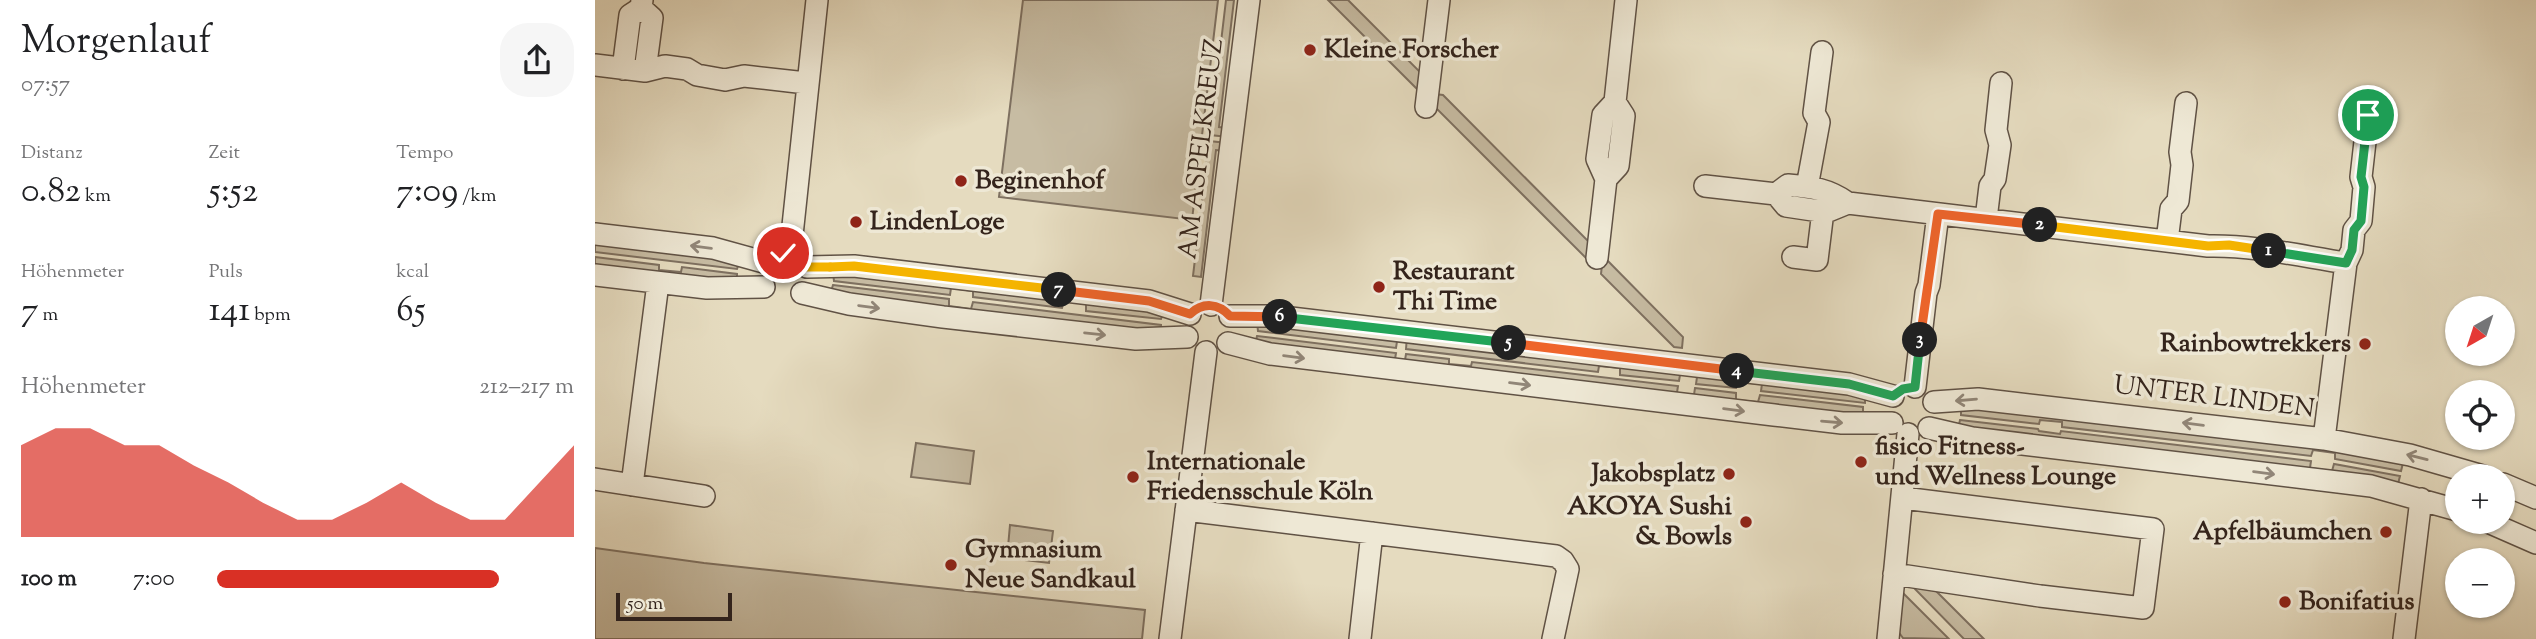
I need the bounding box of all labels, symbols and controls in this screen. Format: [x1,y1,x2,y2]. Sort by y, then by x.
text: Morgenlauf [21,16,212,70]
button: share [500,23,574,97]
place label: Kleine Forscher [1324,32,1499,69]
street label: AM ASPELKREUZ [1170,36,1234,261]
marker: Kleine Forscher [1302,42,1318,58]
text: 07:57 [21,69,70,102]
pin [2338,85,2398,145]
icon: arrive [2349,96,2387,134]
text: Distanz [21,140,83,167]
text: Zeit [209,140,240,167]
text: Tempo [396,140,453,167]
place label: Beginenhof [975,163,1106,200]
text: 0.82 [21,167,81,218]
text: 5:52 [209,167,258,218]
text: 7:09 [396,167,458,218]
marker: Beginenhof [953,173,969,189]
text: km [81,183,111,210]
text: /km [458,183,497,210]
place label: LindenLoge [870,204,1005,241]
pin: 2 [2023,208,2057,243]
text: 2 [2035,211,2044,238]
marker: LindenLoge [848,214,864,230]
pin [753,223,813,283]
pin: 1 [2251,233,2287,268]
icon: check [764,234,802,272]
text: 1 [2265,237,2272,264]
one-way arrow [690,240,712,253]
place label: Restaurant Thi Time [1393,254,1515,321]
text: Höhenmeter [21,259,124,286]
text: Puls [209,259,243,286]
text: kcal [396,259,429,286]
pin: 7 [1042,272,1077,308]
text: 7 [1054,276,1063,303]
marker: Restaurant Thi Time [1371,279,1387,295]
text: 7 [21,286,39,337]
text: 141 [209,286,250,337]
text: 65 [396,286,426,337]
north arrow [2445,296,2515,366]
map controls [2445,296,2515,618]
pin: 6 [1263,300,1297,334]
one-way arrow [857,301,880,314]
text: m [39,302,58,329]
text: bpm [250,302,291,329]
text: 6 [1275,303,1284,330]
pin: 3 [1903,322,1937,358]
pin: 5 [1492,326,1527,360]
text: 3 [1916,326,1923,353]
place label: Rainbowtrekkers [2160,326,2351,363]
one-way arrow [1083,328,1106,341]
text: 5 [1505,329,1512,356]
marker: Rainbowtrekkers [2357,336,2373,352]
one-way arrow [1283,351,1305,364]
pin: 4 [1719,354,1755,388]
text: 4 [1732,357,1741,384]
street label: UNTER LINDEN [2111,367,2317,429]
text: Höhenmeter [21,371,146,404]
text: 212–217 m [479,371,574,404]
one-way arrow [1508,378,1531,391]
button: locate [2445,380,2515,450]
one-way arrow [1956,394,1978,407]
one-way arrow [1722,404,1745,417]
one-way arrow [1821,416,1843,429]
one-way arrow [2182,417,2204,430]
place label: fisico Fitness- und Wellness Lounge [1875,429,2116,496]
place label: Internationale Friedensschule Köln [1147,444,1374,511]
one-way arrow [2407,450,2429,463]
marker: fisico Fitness- und Wellness Lounge [1853,454,1869,470]
place label: Jakobsplatz [1589,456,1715,493]
button: + [2445,464,2515,534]
marker: Jakobsplatz [1721,466,1737,482]
one-way arrow [2252,467,2275,480]
marker: Internationale Friedensschule Köln [1125,469,1141,485]
place label: AKOYA Sushi & Bowls [1567,489,1733,556]
marker: AKOYA Sushi & Bowls [1738,514,1754,530]
place label: Apfelbäumchen [2193,514,2373,551]
marker: Apfelbäumchen [2378,524,2394,540]
place label: Gymnasium Neue Sandkaul [965,532,1136,599]
button: − [2445,548,2515,618]
marker: Gymnasium Neue Sandkaul [943,557,959,573]
text: 100 m [21,563,77,596]
text: 7:00 [133,563,175,596]
place label: Bonifatius [2299,584,2414,621]
scale bar [616,590,731,622]
text: 50 m [627,591,663,618]
marker: Bonifatius [2277,594,2293,610]

